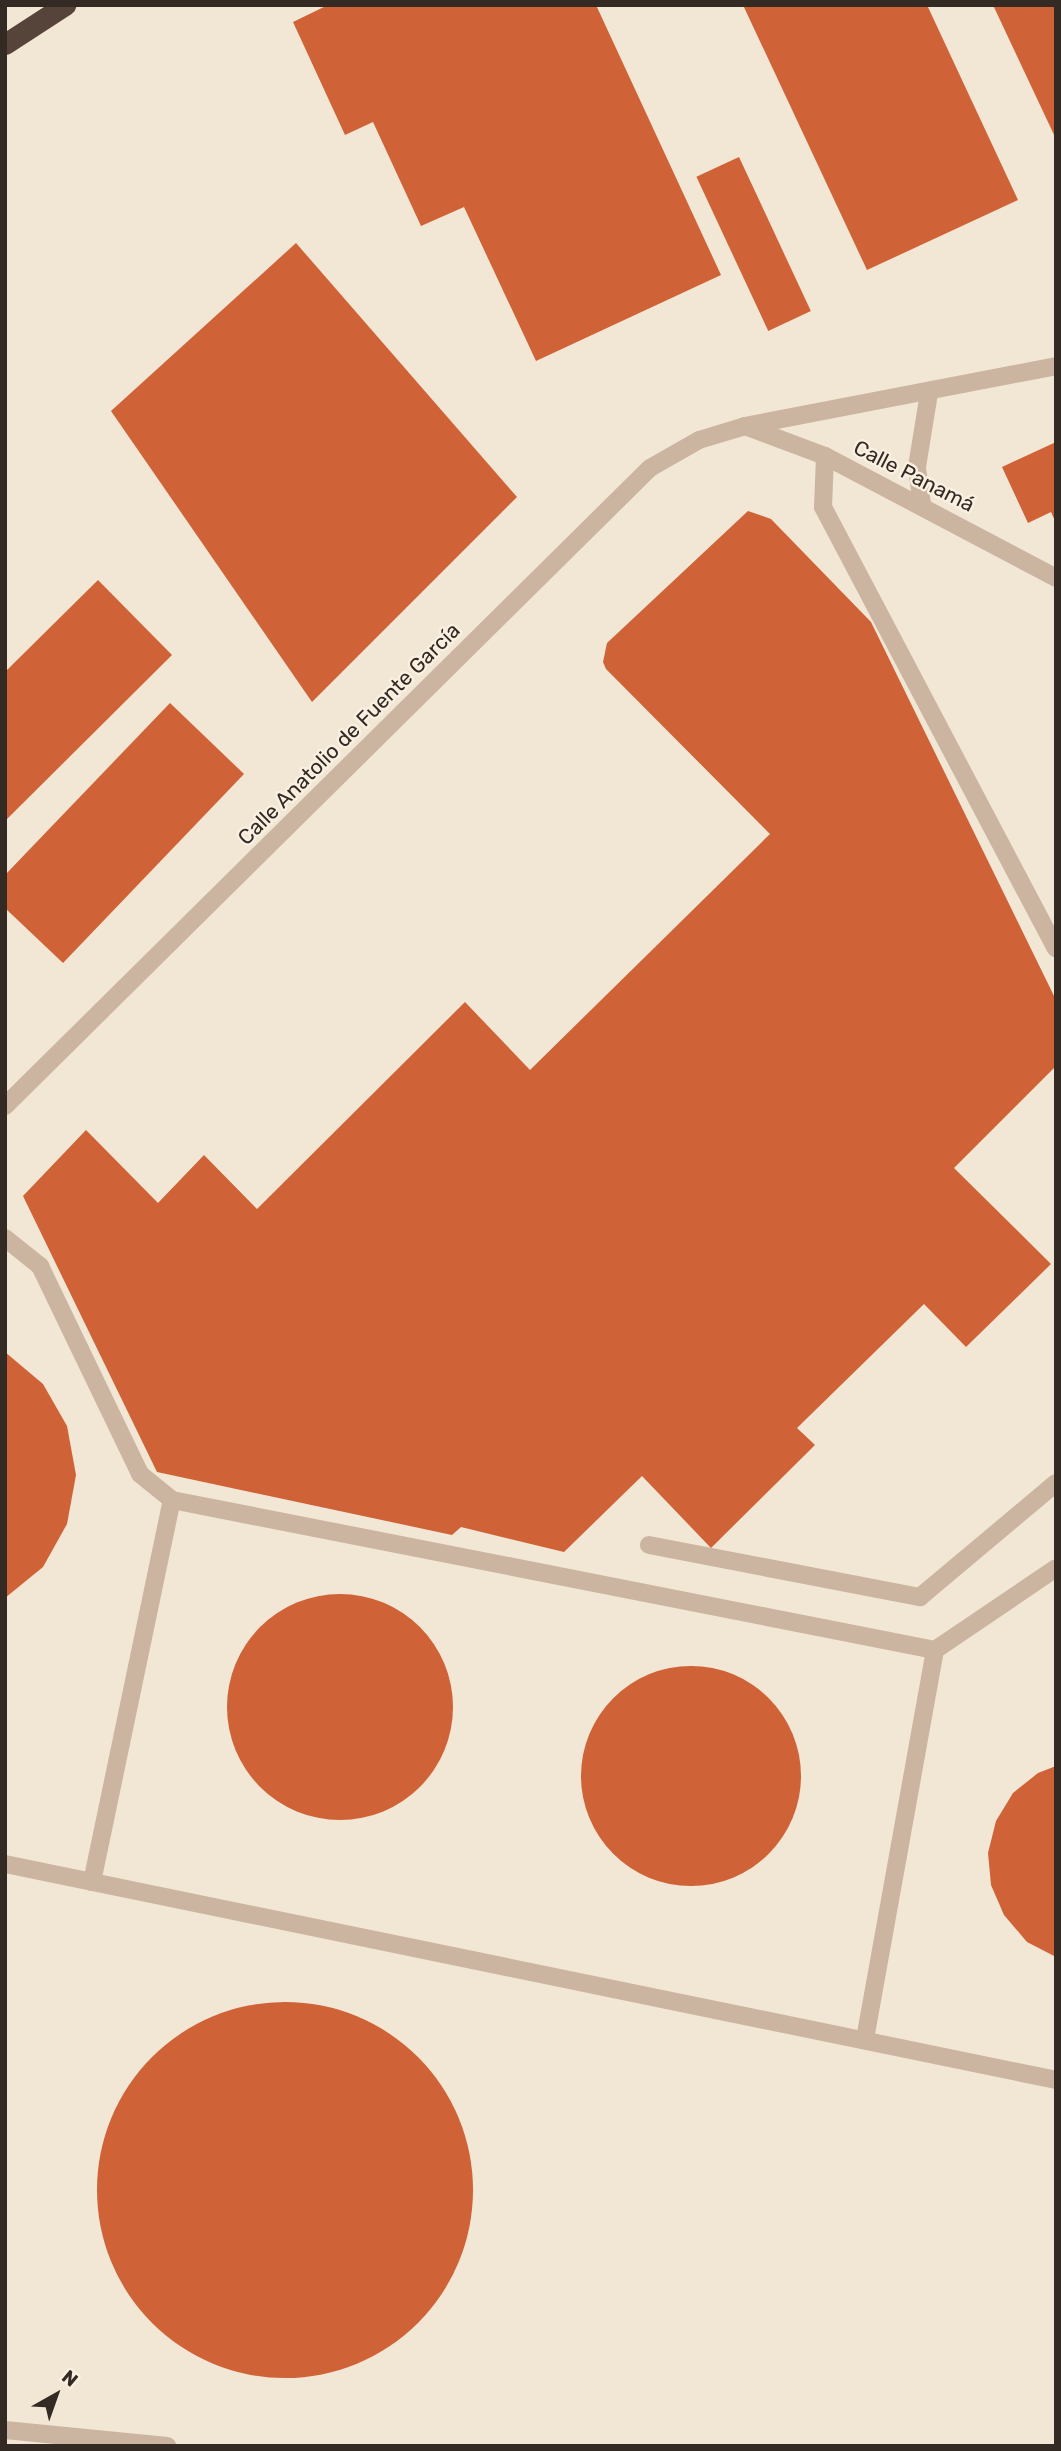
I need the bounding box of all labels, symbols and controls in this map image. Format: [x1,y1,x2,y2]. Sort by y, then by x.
street label: Calle Panamá [849,435,979,517]
street label: Calle Anatolio de Fuente García [233,618,465,850]
north arrow [21,2360,91,2430]
text: N [57,2365,82,2392]

